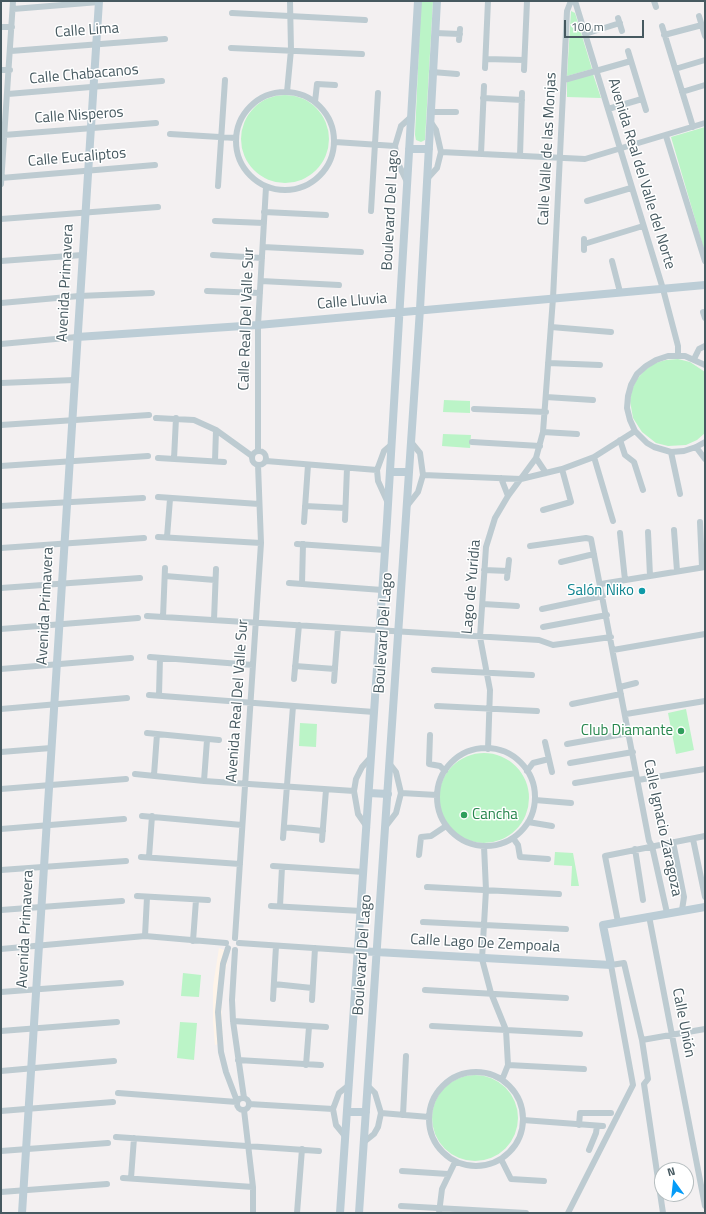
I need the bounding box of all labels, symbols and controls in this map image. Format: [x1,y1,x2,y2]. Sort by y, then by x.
scale bar [566,12,646,38]
text: 100 m [571,17,604,36]
street label: Calle Lima [54,20,120,42]
street label: Calle Chabacanos [29,61,139,89]
street label: Calle Valle de las Monjas [535,72,561,226]
street label: Avenida Real del Valle del Norte [603,76,679,272]
street label: Calle Nisperos [34,104,124,128]
street label: Calle Eucaliptos [27,145,127,171]
street label: Boulevard Del Lago [379,149,403,271]
street label: Avenida Primavera [54,224,78,342]
street label: Calle Real Del Valle Sur [236,247,258,391]
street label: Calle Lluvia [316,290,388,314]
street label: Lago de Yuridia [459,539,485,635]
street label: Avenida Primavera [34,547,58,665]
street label: Boulevard Del Lago [371,572,397,694]
place label: Salón Niko [567,582,634,600]
marker: Salón Niko [637,586,647,596]
street label: Avenida Real Del Valle Sur [223,619,253,783]
place label: Club Diamante [581,722,673,740]
marker: Club Diamante [676,726,686,736]
street label: Calle Ignacio Zaragoza [639,758,685,898]
place label: Cancha [472,806,518,824]
marker: Cancha [459,810,469,820]
street label: Avenida Primavera [14,870,38,988]
street label: Boulevard Del Lago [350,894,376,1016]
street label: Calle Lago De Zempoala [410,931,560,957]
street label: Calle Unión [667,987,699,1059]
north arrow [654,1162,694,1202]
text: N [665,1163,677,1180]

